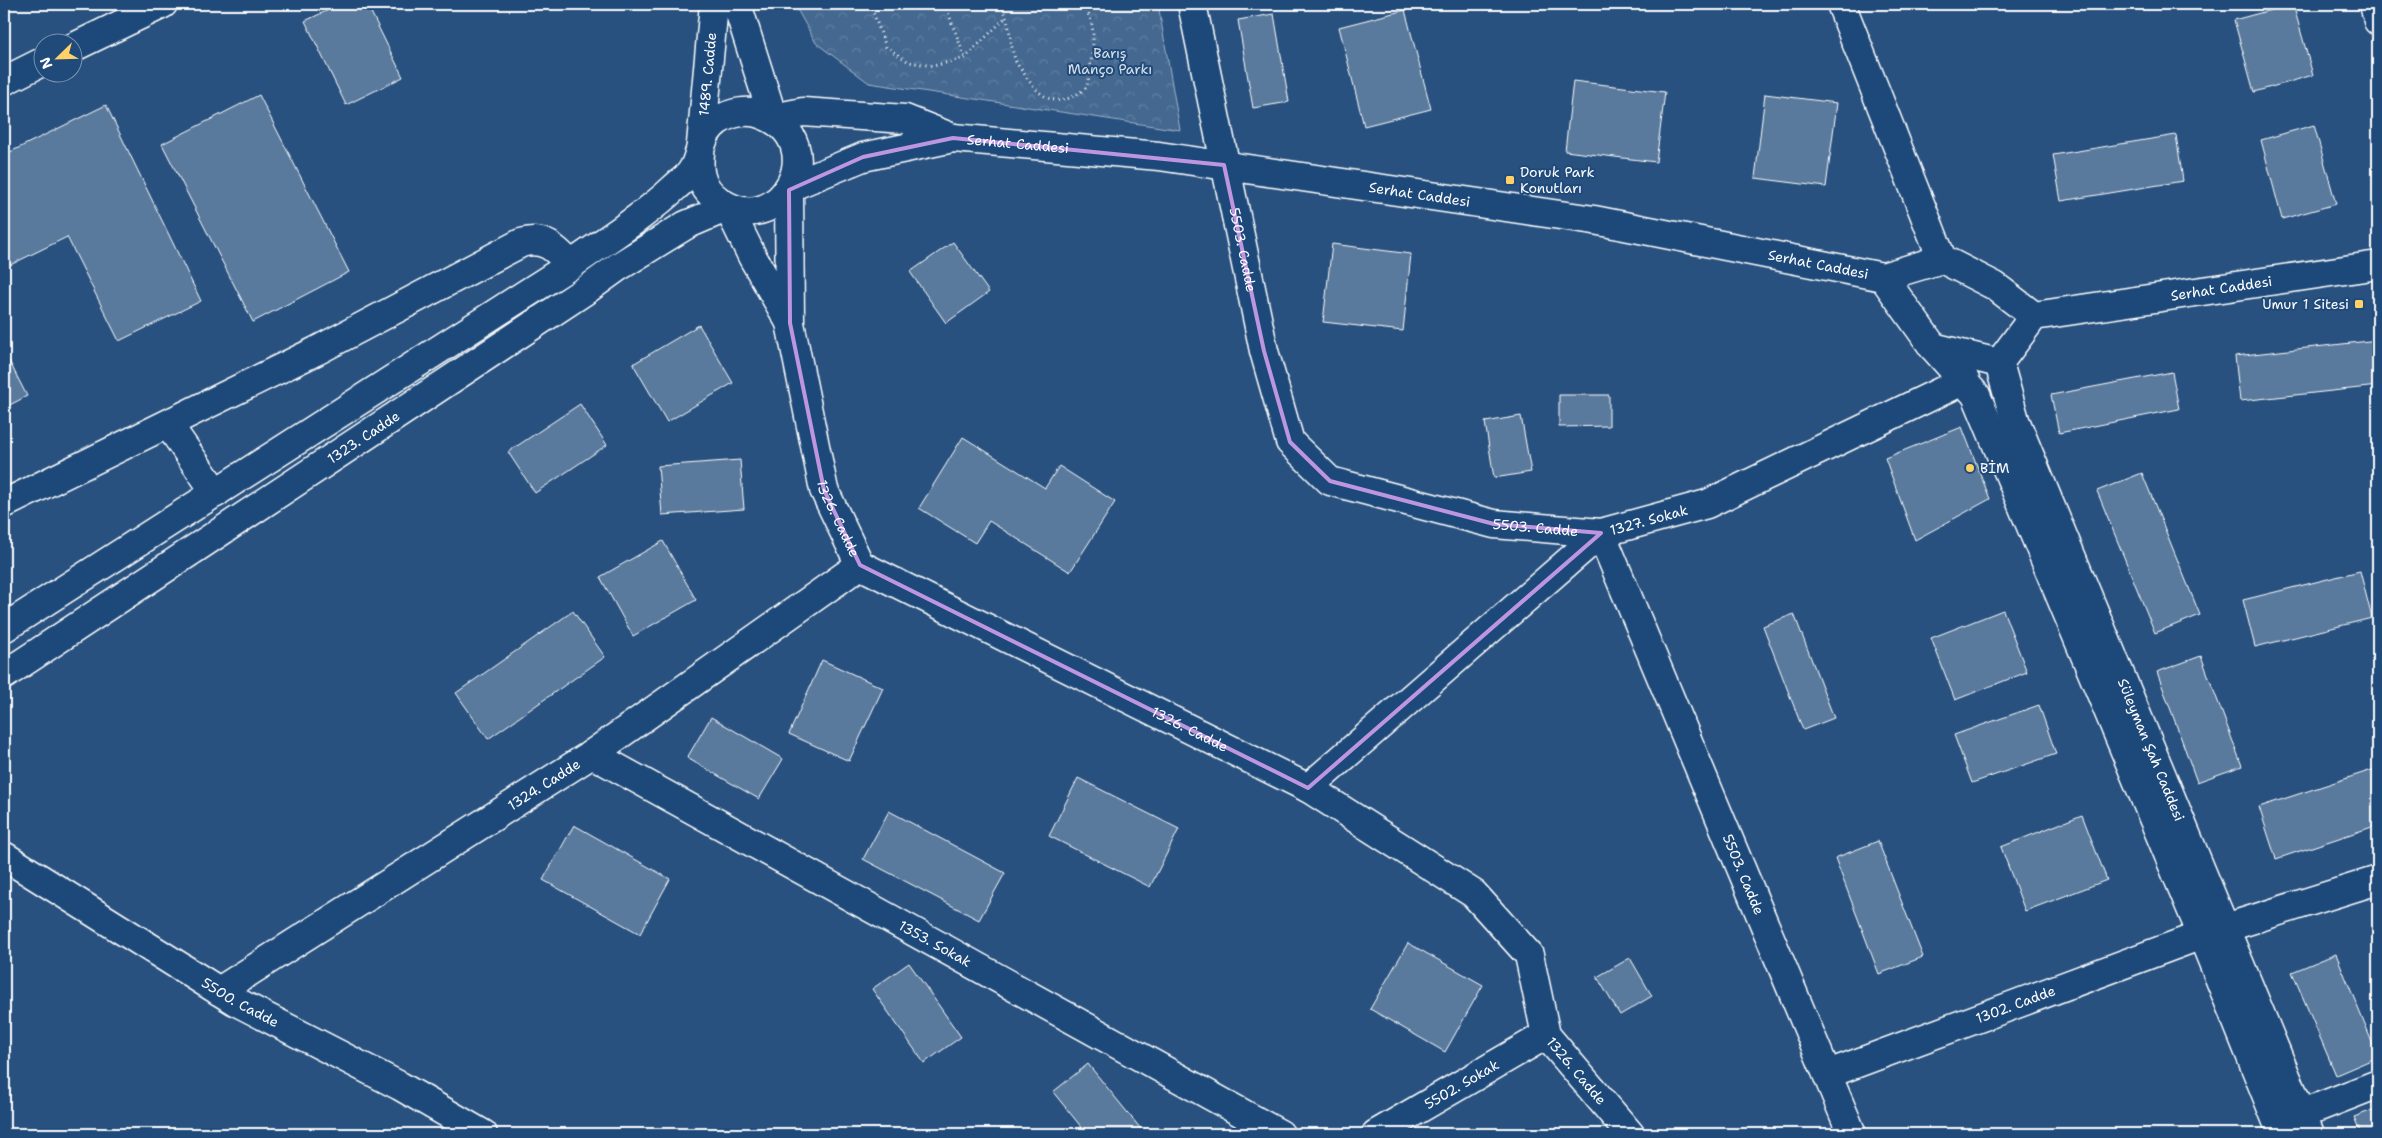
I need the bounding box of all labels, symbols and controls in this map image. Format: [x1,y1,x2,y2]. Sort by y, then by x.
street label: 1489. Cadde [695,31,720,117]
north arrow [32,32,82,82]
park label: Barış Manço Parkı [1068,44,1152,78]
text: N [36,54,56,72]
street label: Serhat Caddesi [966,130,1070,157]
place label: Doruk Park Konutları [1520,163,1595,197]
marker: Doruk Park Konutları [1504,174,1516,186]
street label: Serhat Caddesi [1368,178,1471,211]
street label: 5503. Cadde [1225,206,1261,294]
street label: Serhat Caddesi [1766,246,1870,283]
street label: Serhat Caddesi [2169,272,2273,305]
place label: Umur 1 Sitesi [2262,295,2349,313]
marker: Umur 1 Sitesi [2353,298,2365,310]
street label: 1323. Cadde [324,407,403,468]
place label: BİM [1980,459,2009,477]
marker: BİM [1964,462,1976,474]
street label: 1326. Cadde [813,478,864,560]
street label: 1327. Sokak [1608,501,1690,539]
street label: 5503. Cadde [1492,515,1579,540]
street label: Süleyman Şah Caddesi [2114,676,2189,824]
street label: 1326. Cadde [1148,703,1231,756]
street label: 1324. Cadde [504,755,584,814]
street label: 5503. Cadde [1719,831,1768,917]
street label: 1353. Sokak [896,916,975,971]
street label: 5500. Cadde [198,973,282,1031]
street label: 1302. Cadde [1973,981,2058,1027]
street label: 1326. Cadde [1543,1033,1610,1109]
street label: 5502. Sokak [1421,1055,1502,1113]

